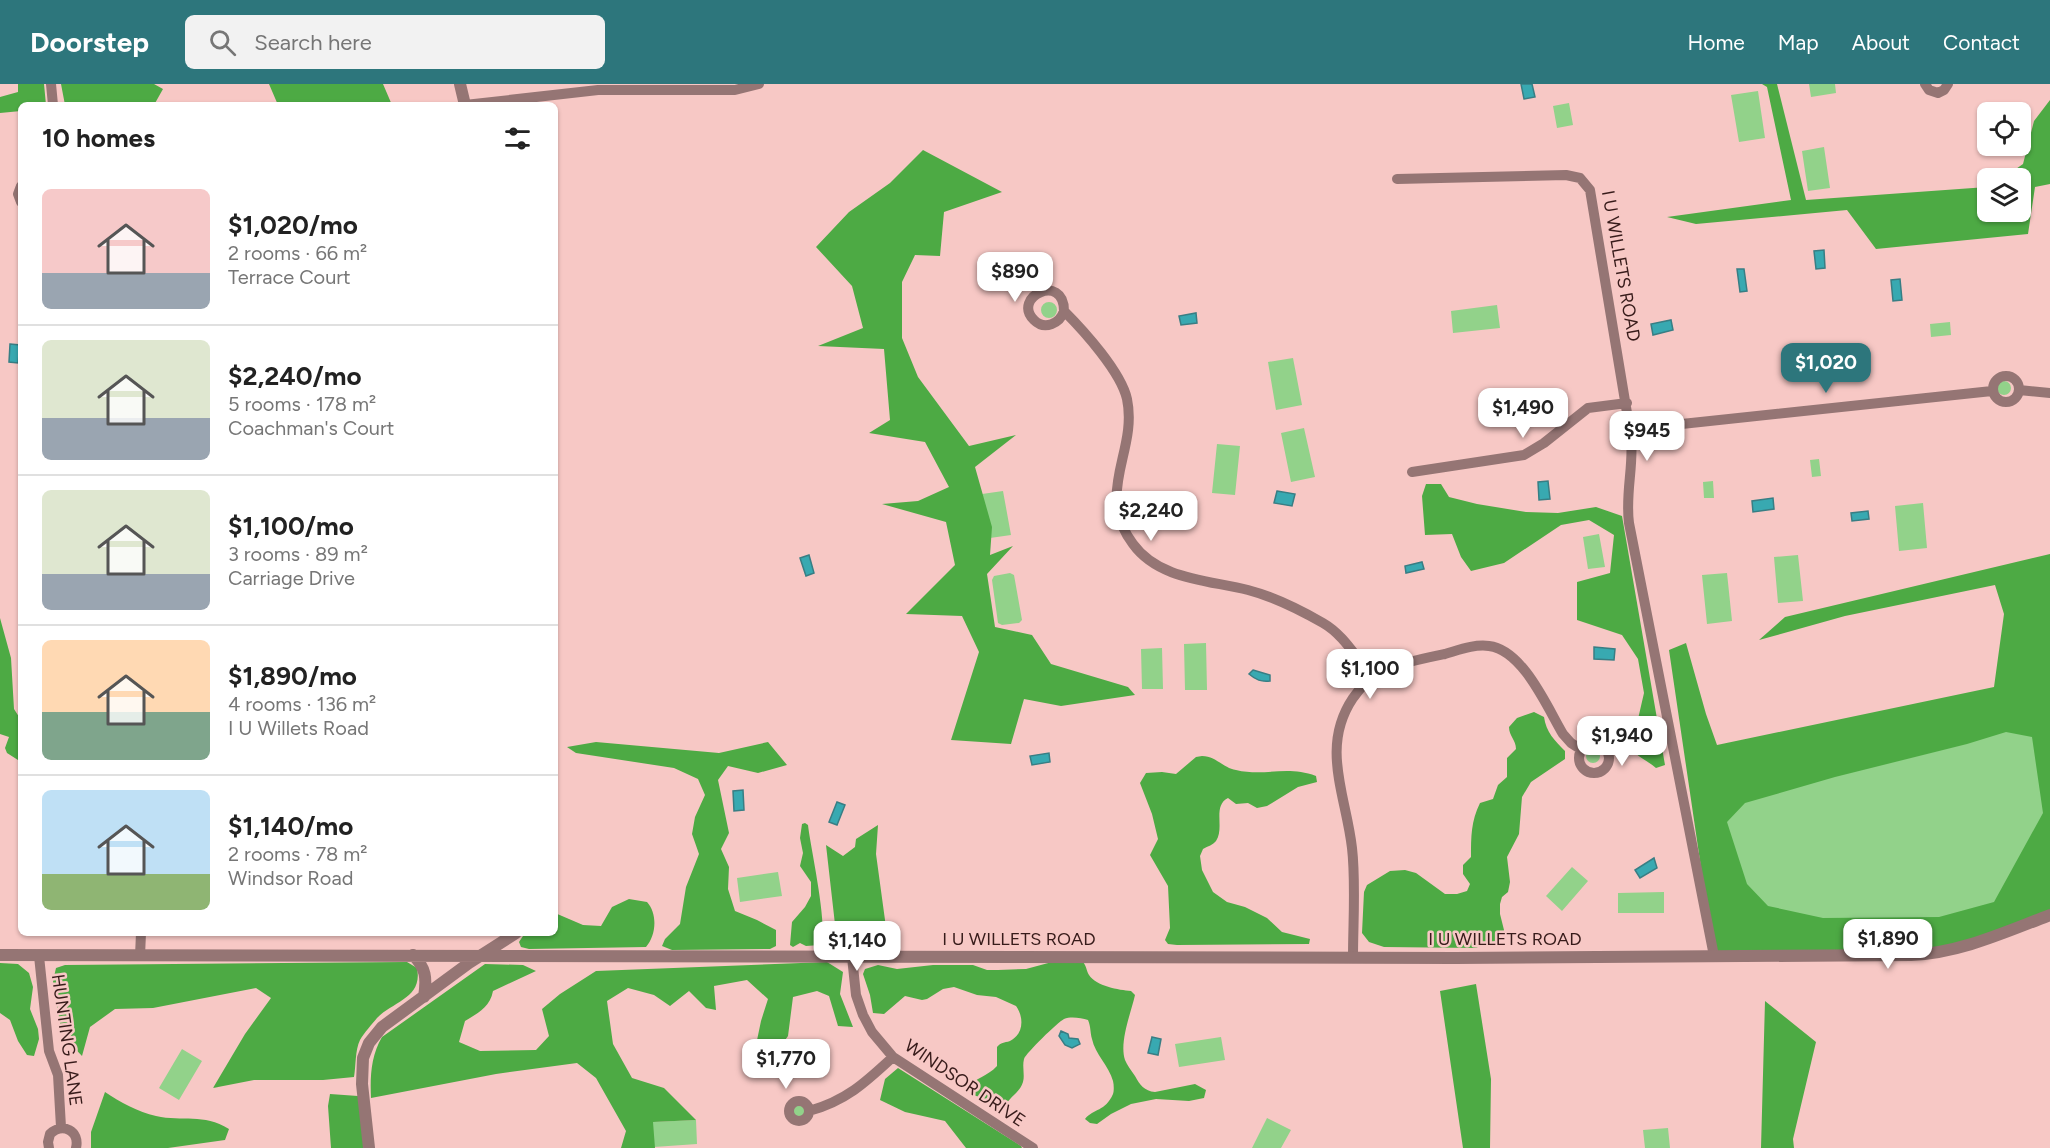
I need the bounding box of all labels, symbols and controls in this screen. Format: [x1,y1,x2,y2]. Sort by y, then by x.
search box [185,15,605,69]
text: Doorstep [30,25,149,59]
icon: search [206,26,239,59]
text: Search here [254,29,372,56]
text: Home [1688,30,1745,55]
text: Map [1778,30,1819,55]
text: About [1852,30,1910,55]
text: Contact [1943,30,2020,55]
map controls [1977,102,2031,222]
button: locate [1977,102,2031,156]
text: 10 homes [42,122,155,154]
icon: filters [501,122,534,155]
button: layers [1977,168,2031,222]
street label: I U WILLETS ROAD [1597,189,1645,343]
text: $1,020/mo [228,209,358,241]
icon: home [90,213,162,285]
text: 2 rooms · 66 m² [228,241,367,265]
pin: $890 [979,252,1051,303]
text: $890 [991,259,1039,283]
text: Terrace Court [228,265,351,289]
pin: $1,020 [1777,343,1875,394]
text: $1,020 [1795,350,1857,374]
text: $2,240/mo [228,360,362,392]
icon: home [90,364,162,436]
pin: $1,490 [1474,388,1572,439]
text: 5 rooms · 178 m² [228,392,376,416]
text: $1,490 [1492,395,1554,419]
pin: $945 [1611,411,1683,462]
text: Coachman's Court [228,416,394,440]
text: $945 [1624,418,1670,442]
pin: $2,240 [1102,491,1200,542]
text: $2,240 [1119,498,1184,522]
text: $1,100/mo [228,510,354,542]
icon: home [90,514,162,586]
text: 3 rooms · 89 m² [228,542,368,566]
text: Carriage Drive [228,566,355,590]
pin: $1,100 [1321,649,1419,700]
text: $1,100 [1340,656,1400,680]
text: $1,890/mo [228,660,357,692]
icon: home [90,664,162,736]
text: 4 rooms · 136 m² [228,692,376,716]
text: I U Willets Road [228,716,369,740]
pin: $1,940 [1573,716,1671,767]
text: $1,940 [1591,723,1653,747]
text: $1,140/mo [228,810,353,842]
icon: home [90,814,162,886]
text: 2 rooms · 78 m² [228,842,368,866]
text: Windsor Road [228,866,353,890]
pin: $1,890 [1839,919,1937,970]
pin: $1,140 [808,921,906,972]
text: $1,890 [1857,926,1919,950]
text: $1,140 [828,928,886,952]
street label: I U WILLETS ROAD [942,928,1096,950]
street label: I U WILLETS ROAD [1428,928,1582,950]
street label: HUNTING LANE [47,973,87,1107]
street label: WINDSOR DRIVE [900,1034,1030,1132]
pin: $1,770 [737,1039,835,1090]
text: $1,770 [756,1046,816,1070]

